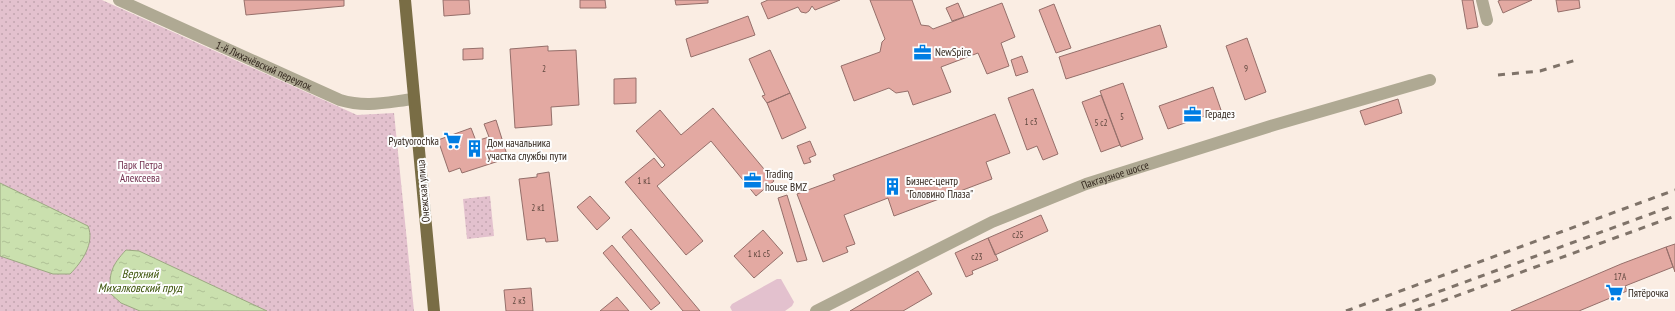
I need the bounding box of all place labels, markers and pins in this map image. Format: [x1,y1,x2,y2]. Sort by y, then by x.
office icon: NewSpire [912,42,932,62]
place label: NewSpire [935,45,972,59]
office icon: Герадез [1182,104,1202,124]
place label: Герадез [1205,107,1235,121]
supermarket icon: Pyatyorochka [442,131,462,151]
place label: Pyatyorochka [388,134,439,148]
place label: Дом начальника участка службы пути [487,136,567,163]
building icon: Дом начальника участка службы пути [464,139,484,159]
place label: Trading house BMZ [765,167,807,194]
office icon: Trading house BMZ [742,170,762,190]
place label: Бизнес-центр "Головино Плаза" [906,174,973,201]
building icon: Бизнес-центр "Головино Плаза" [883,177,903,197]
supermarket icon: Пятёрочка [1605,283,1625,303]
place label: Пятёрочка [1628,286,1669,300]

